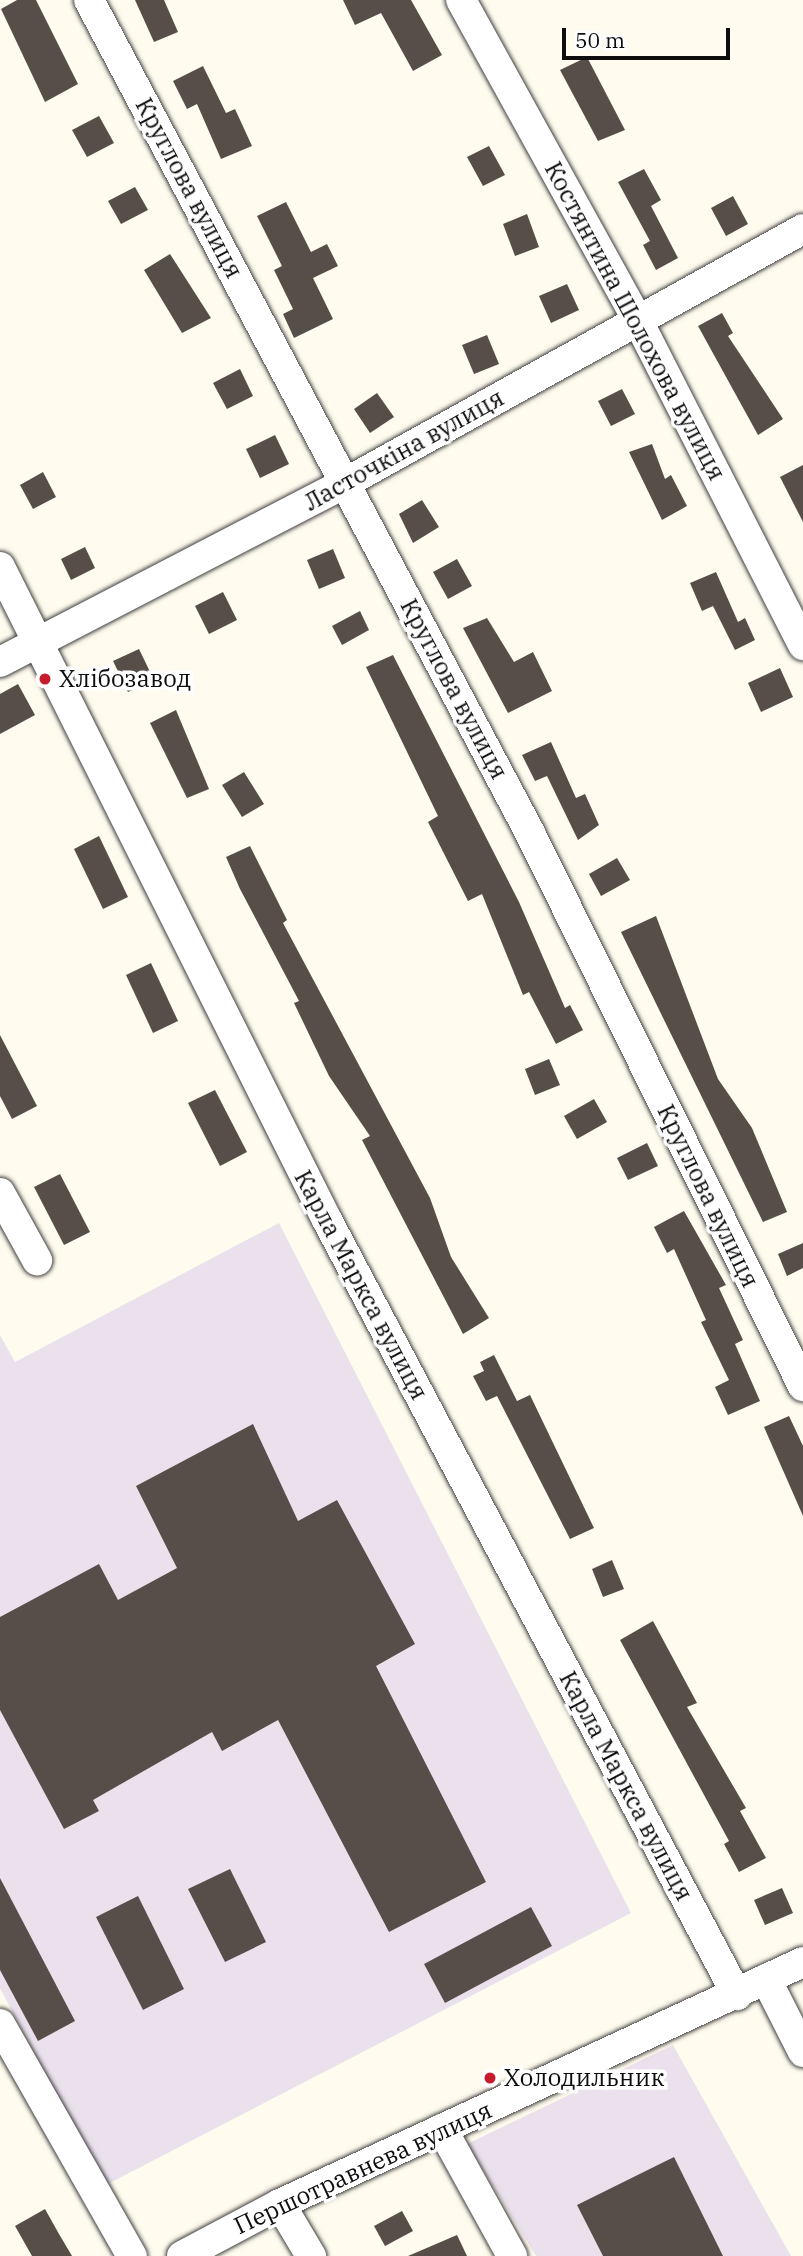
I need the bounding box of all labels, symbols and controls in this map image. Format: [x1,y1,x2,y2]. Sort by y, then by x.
scale bar [565,14,733,58]
text: 50 m [575,26,625,54]
street label: Круглова вулиця [129,93,249,283]
street label: Костянтина Шолохова вулиця [539,157,731,485]
street label: Ласточкіна вулиця [299,383,509,517]
street label: Круглова вулиця [394,594,514,784]
place label: Хлібозавод [59,665,191,693]
marker: Хлібозавод [37,671,53,687]
street label: Круглова вулиця [651,1100,765,1292]
street label: Карла Маркса вулиця [288,1165,434,1405]
street label: Карла Маркса вулиця [553,1666,699,1906]
place label: Холодильник [504,2064,664,2092]
marker: Холодильник [482,2070,498,2086]
street label: Першотравнева вулиця [229,2096,497,2240]

